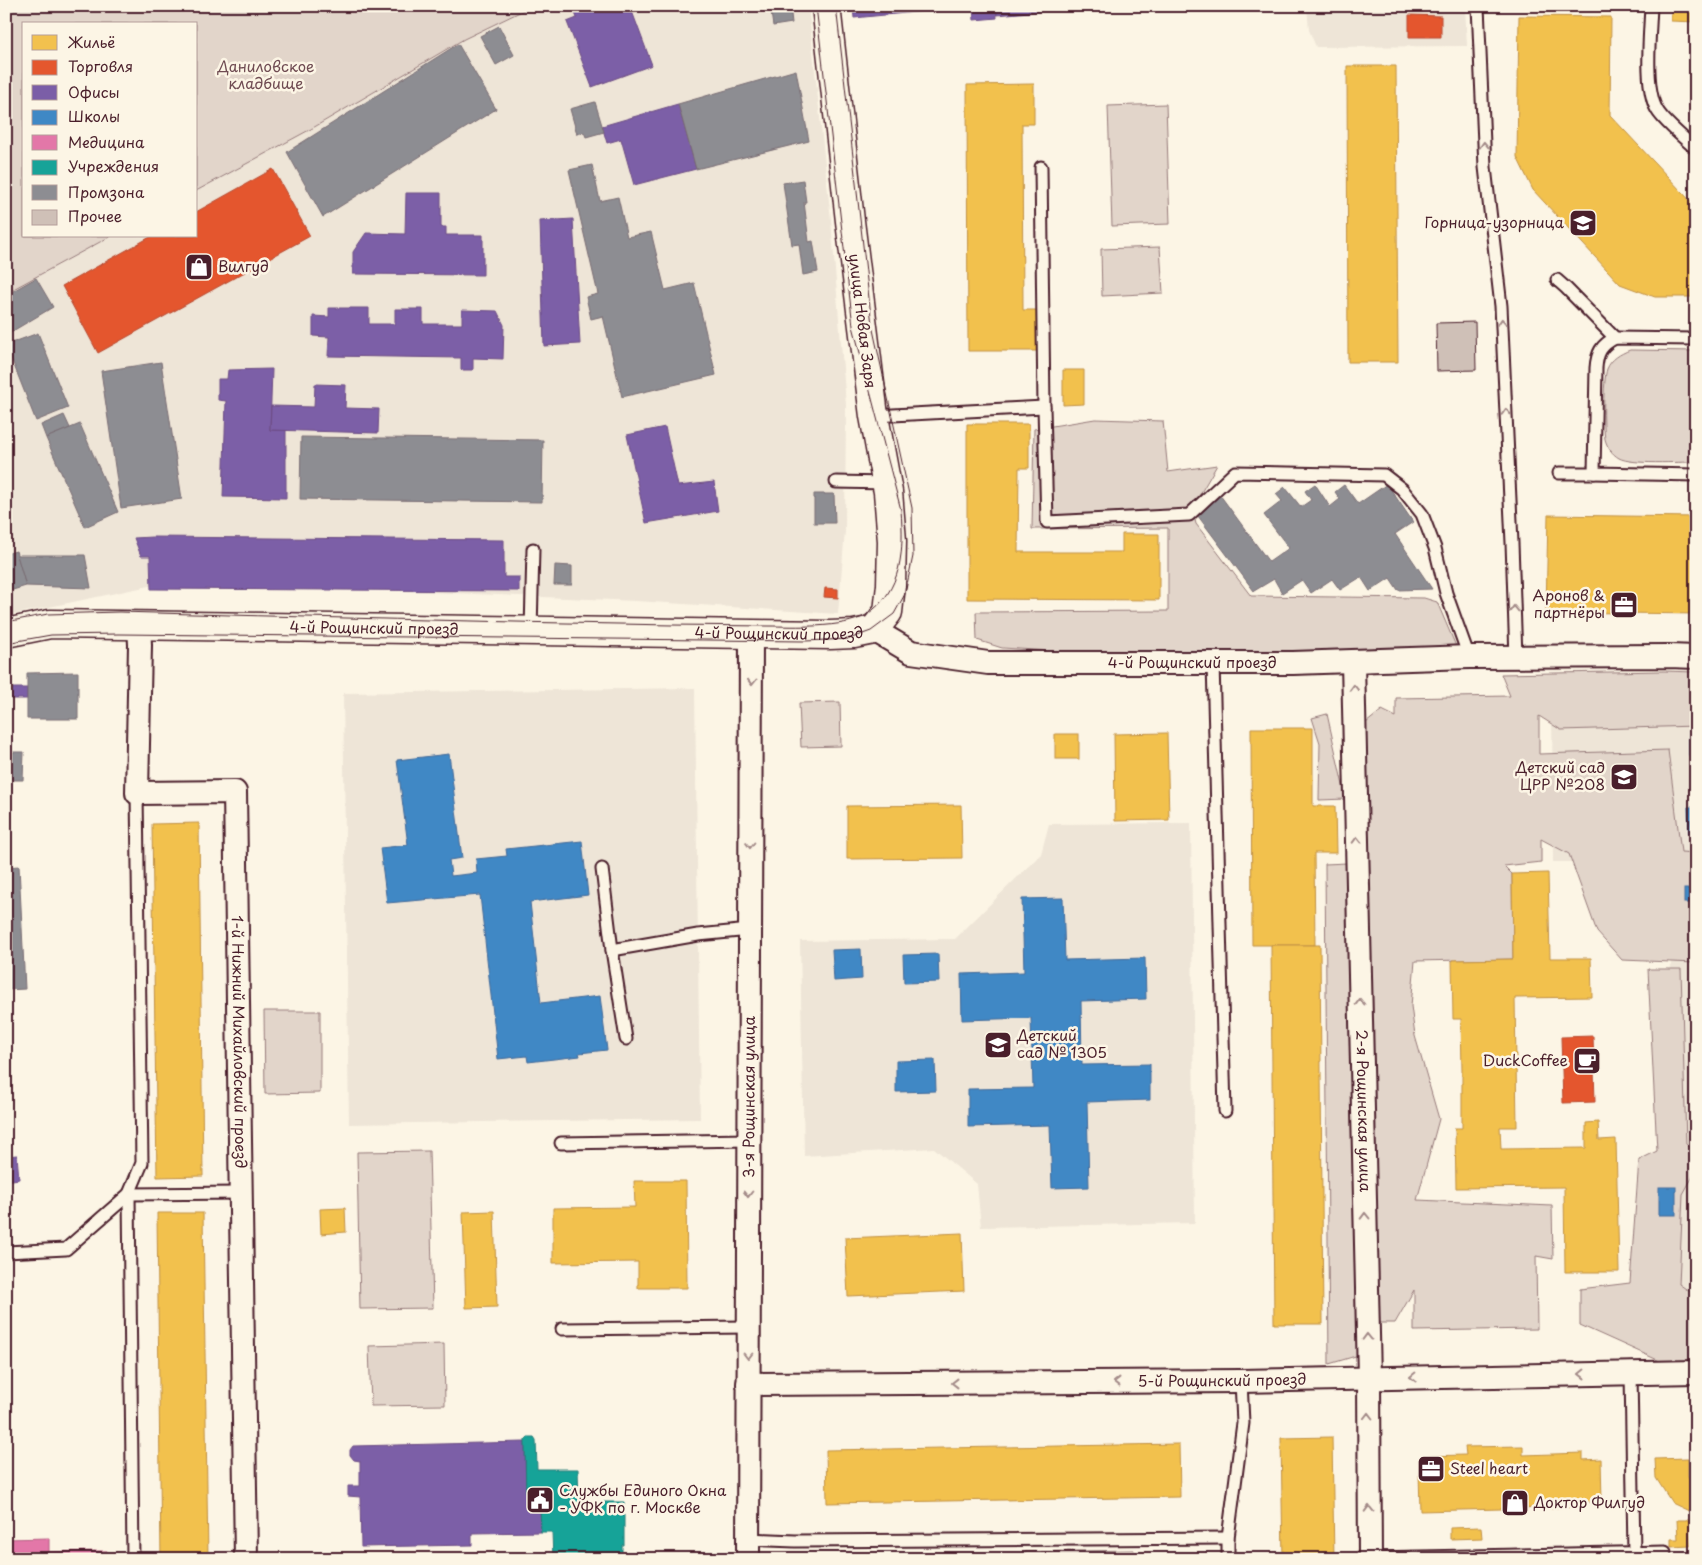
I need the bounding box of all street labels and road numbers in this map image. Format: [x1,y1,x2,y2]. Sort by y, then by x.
street label: улица Новая Заря [844,252,883,390]
street label: 4-й Рощинский проезд [289,614,459,640]
street label: 4-й Рощинский проезд [694,619,865,645]
street label: 4-й Рощинский проезд [1108,650,1277,673]
street label: 1-й Нижний Михайловский проезд [227,915,253,1169]
street label: 3-я Рощинская улица [736,1015,760,1178]
street label: 2-я Рощинская улица [1351,1029,1378,1193]
street label: 5-й Рощинский проезд [1138,1367,1307,1392]

